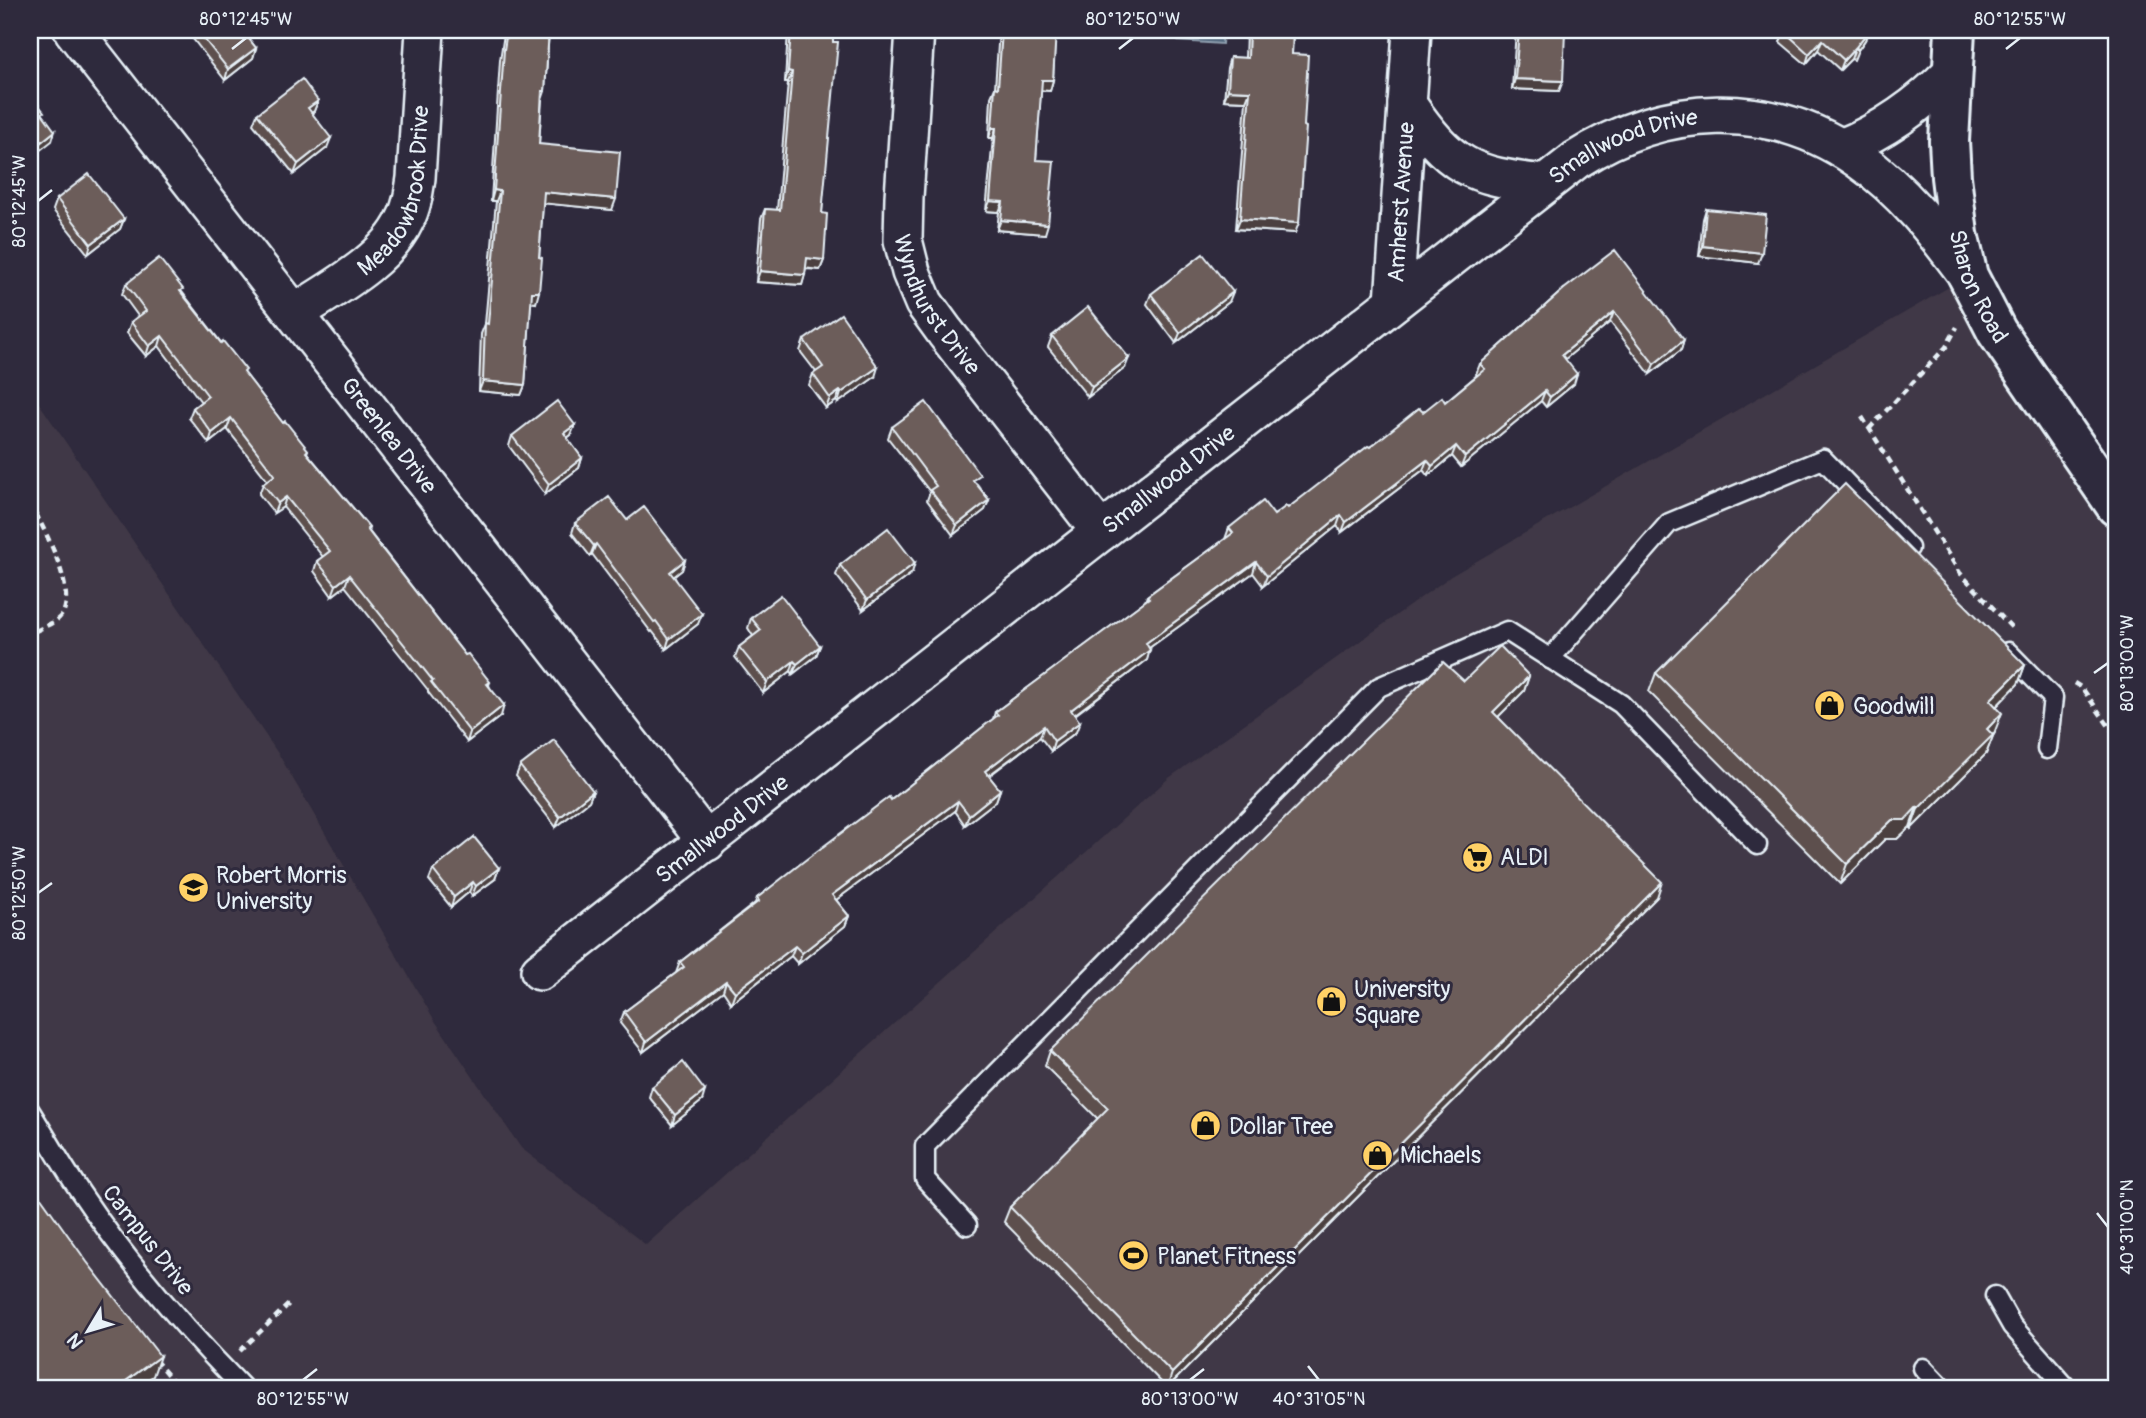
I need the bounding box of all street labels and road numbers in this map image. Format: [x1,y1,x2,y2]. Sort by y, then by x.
street label: Smallwood Drive [1542,102,1700,191]
street label: Meadowbrook Drive [351,104,435,282]
street label: Amherst Avenue [1381,120,1420,283]
street label: Sharon Road [1943,227,2015,349]
street label: Wyndhurst Drive [888,231,988,381]
street label: Greenlea Drive [335,371,444,500]
street label: Smallwood Drive [1096,418,1241,540]
street label: Smallwood Drive [649,767,795,890]
street label: Campus Drive [96,1179,200,1301]

